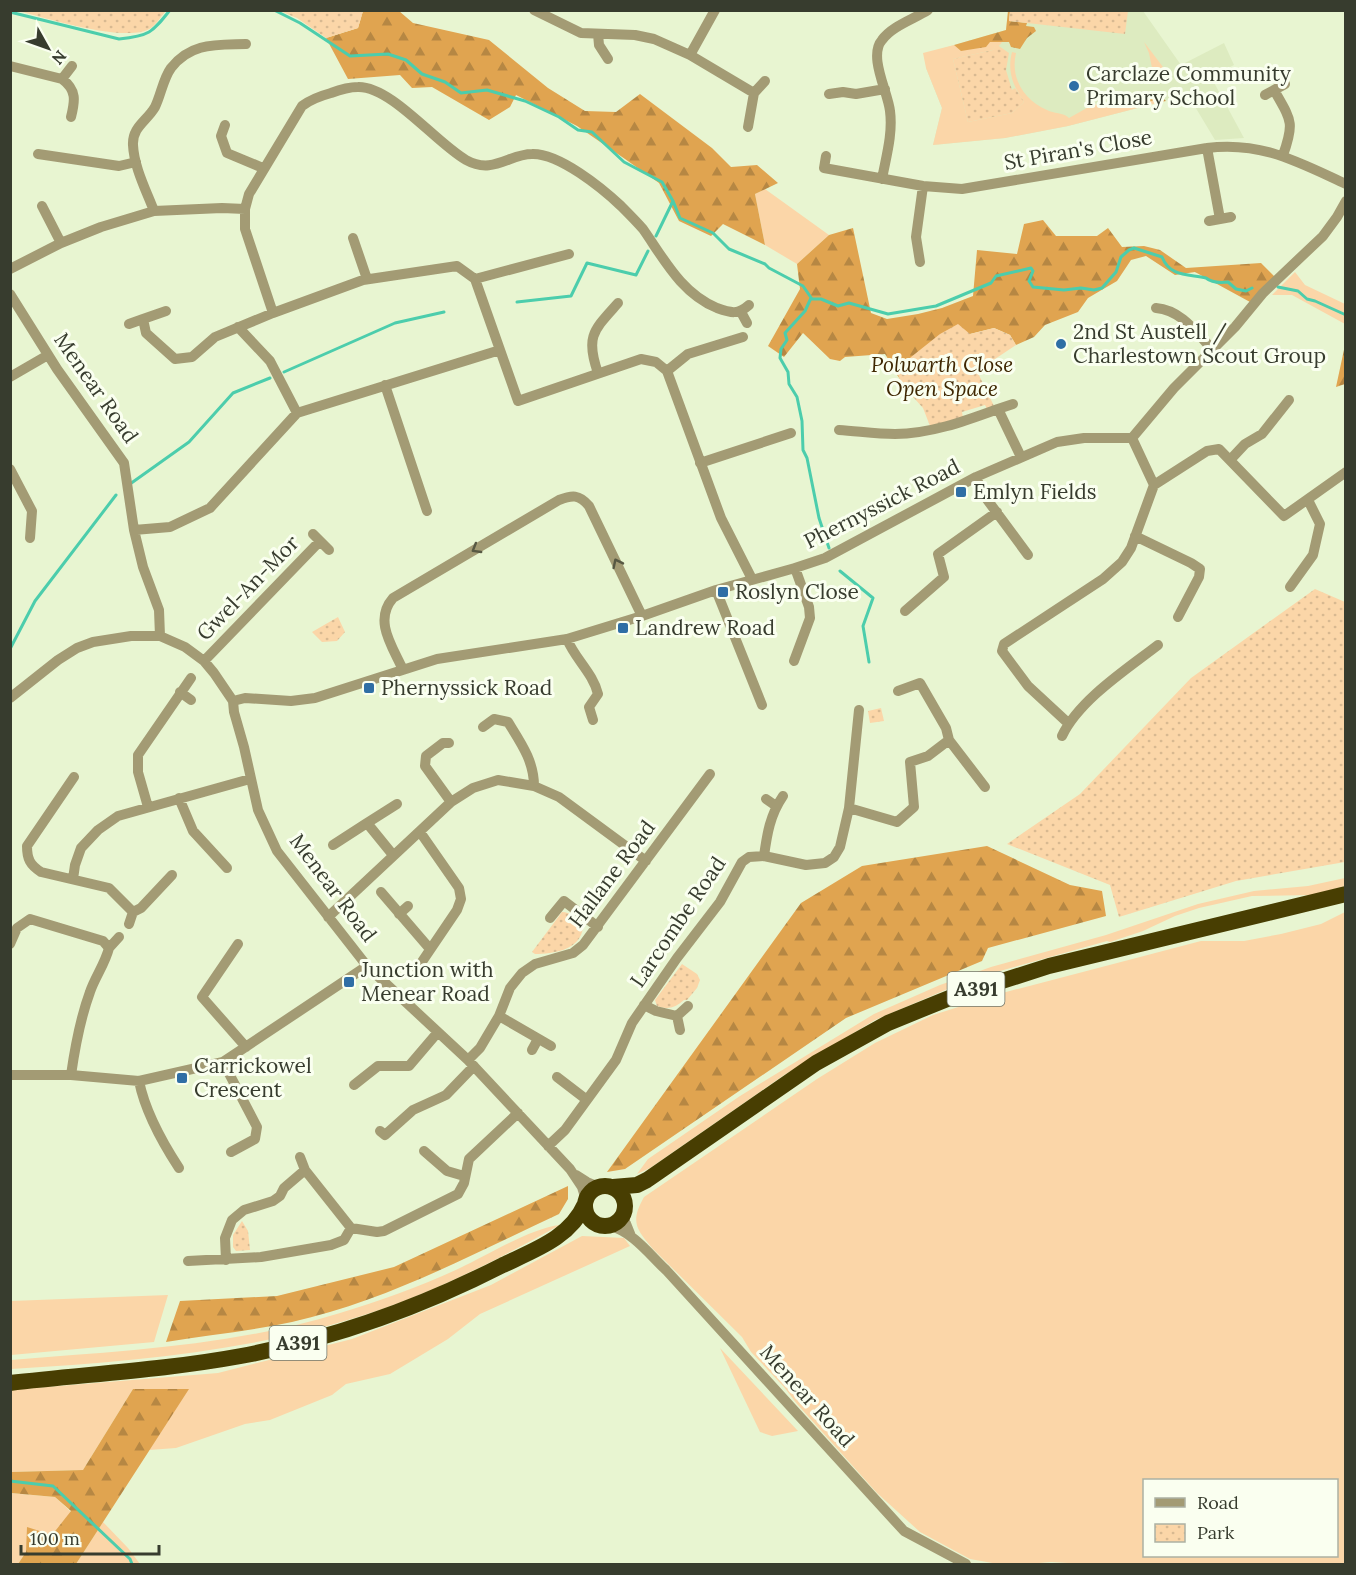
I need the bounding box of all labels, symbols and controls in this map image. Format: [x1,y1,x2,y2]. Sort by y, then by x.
north arrow [18,18,78,78]
text: N [48,46,71,69]
place label: Carclaze Community Primary School [1086,60,1291,111]
marker: Carclaze Community Primary School [1067,79,1081,93]
street label: St Piran's Close [1002,123,1154,176]
place label: 2nd St Austell / Charlestown Scout Group [1073,318,1326,369]
street label: Menear Road [48,327,144,448]
marker: 2nd St Austell / Charlestown Scout Group [1054,337,1068,351]
park label: Polwarth Close Open Space [871,351,1013,402]
street label: Phernyssick Road [799,453,964,554]
place label: Emlyn Fields [973,478,1096,505]
marker: Emlyn Fields [954,485,968,499]
street label: Gwel-An-Mor [191,529,305,646]
one-way arrow [472,542,482,553]
one-way arrow [612,559,624,570]
place label: Roslyn Close [735,578,859,605]
marker: Roslyn Close [716,585,730,599]
place label: Landrew Road [635,614,775,641]
marker: Landrew Road [616,621,630,635]
place label: Phernyssick Road [381,674,552,701]
marker: Phernyssick Road [362,681,376,695]
street label: Hallane Road [562,815,661,933]
street label: Menear Road [284,828,383,947]
street label: Larcombe Road [624,851,731,992]
place label: Junction with Menear Road [360,956,494,1007]
road number: A391 [948,972,1004,1006]
marker: Junction with Menear Road [342,975,356,989]
place label: Carrickowel Crescent [194,1052,312,1103]
marker: Carrickowel Crescent [175,1071,189,1085]
road number: A391 [270,1326,326,1360]
street label: Menear Road [754,1339,860,1453]
legend [1143,1479,1338,1557]
text: Road [1197,1491,1239,1514]
scale bar [21,1518,159,1556]
text: Park [1197,1521,1235,1544]
text: 100 m [30,1527,80,1550]

